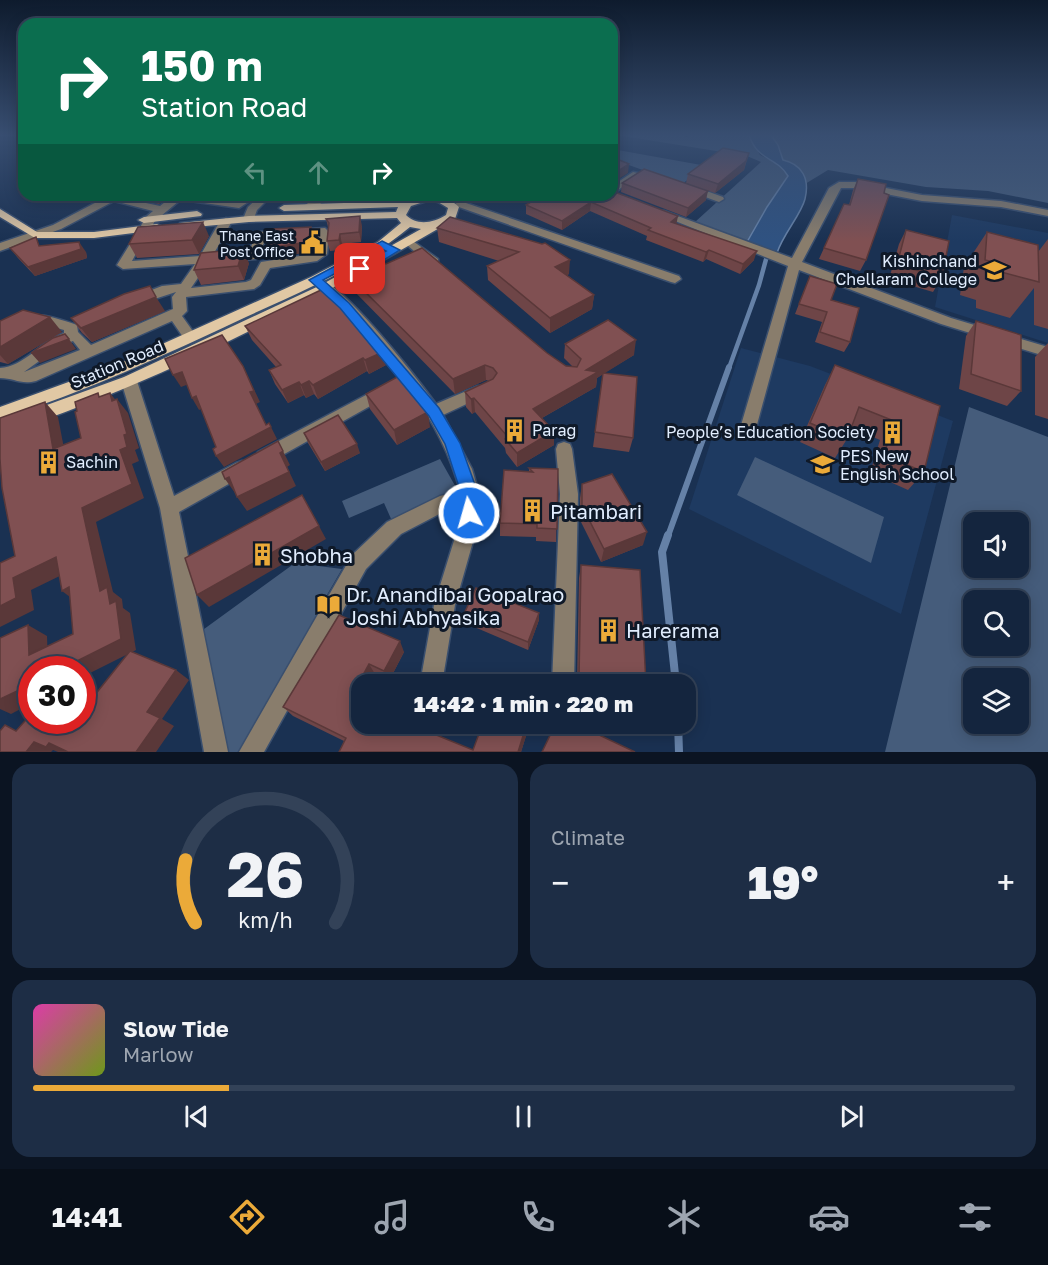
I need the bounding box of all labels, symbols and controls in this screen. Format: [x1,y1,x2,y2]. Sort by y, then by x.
text: 150 m [141,40,263,90]
icon: right [42,42,120,120]
text: Station Road [141,91,307,123]
icon: left [239,156,272,189]
icon: ahead [302,156,335,189]
icon: right [365,156,398,189]
place label: Thane East Post Office [219,227,294,260]
public building icon: Thane East Post Office [299,230,325,256]
pin [334,243,385,294]
place label: Kishinchand Chellaram College [835,251,977,289]
icon: arrive [343,252,376,285]
school or university icon: Kishinchand Chellaram College [982,257,1008,283]
street label: Station Road [68,336,166,392]
building icon: Parag [501,417,527,443]
building icon: People’s Education Society [880,419,906,445]
place label: Parag [532,420,576,440]
place label: People’s Education Society [666,422,875,442]
place label: PES New English School [840,446,954,484]
building icon: Sachin [35,449,61,475]
place label: Sachin [66,452,118,472]
school or university icon: PES New English School [809,452,835,478]
position arrow [437,481,501,545]
building icon: Pitambari [519,498,545,524]
place label: Pitambari [550,499,642,523]
map controls [963,512,1029,734]
button: sound [963,512,1029,578]
building icon: Shobha [249,542,275,568]
place label: Shobha [280,543,353,567]
place label: Dr. Anandibai Gopalrao Joshi Abhyasika [346,582,564,629]
button: search [963,590,1029,656]
library icon: Dr. Anandibai Gopalrao Joshi Abhyasika [315,592,341,618]
building icon: Harerama [595,617,621,643]
place label: Harerama [626,618,720,642]
speed limit sign: 30 [18,656,96,734]
button: layers [963,668,1029,734]
text: 14:42 · 1 min · 220 m [414,690,633,717]
text: Climate [551,825,625,849]
text: 26 [226,836,304,911]
text: 19° [748,855,818,909]
text: − [551,863,569,902]
text: + [997,863,1015,902]
text: km/h [238,907,292,933]
text: Slow Tide [123,1015,229,1042]
text: Marlow [123,1042,194,1066]
icon: previous [180,1100,213,1133]
icon: pause [507,1100,540,1133]
icon: next [835,1100,868,1133]
icon: directions [226,1196,268,1238]
icon: music [371,1196,413,1238]
icon: phone [517,1196,559,1238]
icon: climate [663,1196,705,1238]
icon: car [808,1196,850,1238]
icon: filters [954,1196,996,1238]
text: 14:41 [52,1201,122,1233]

